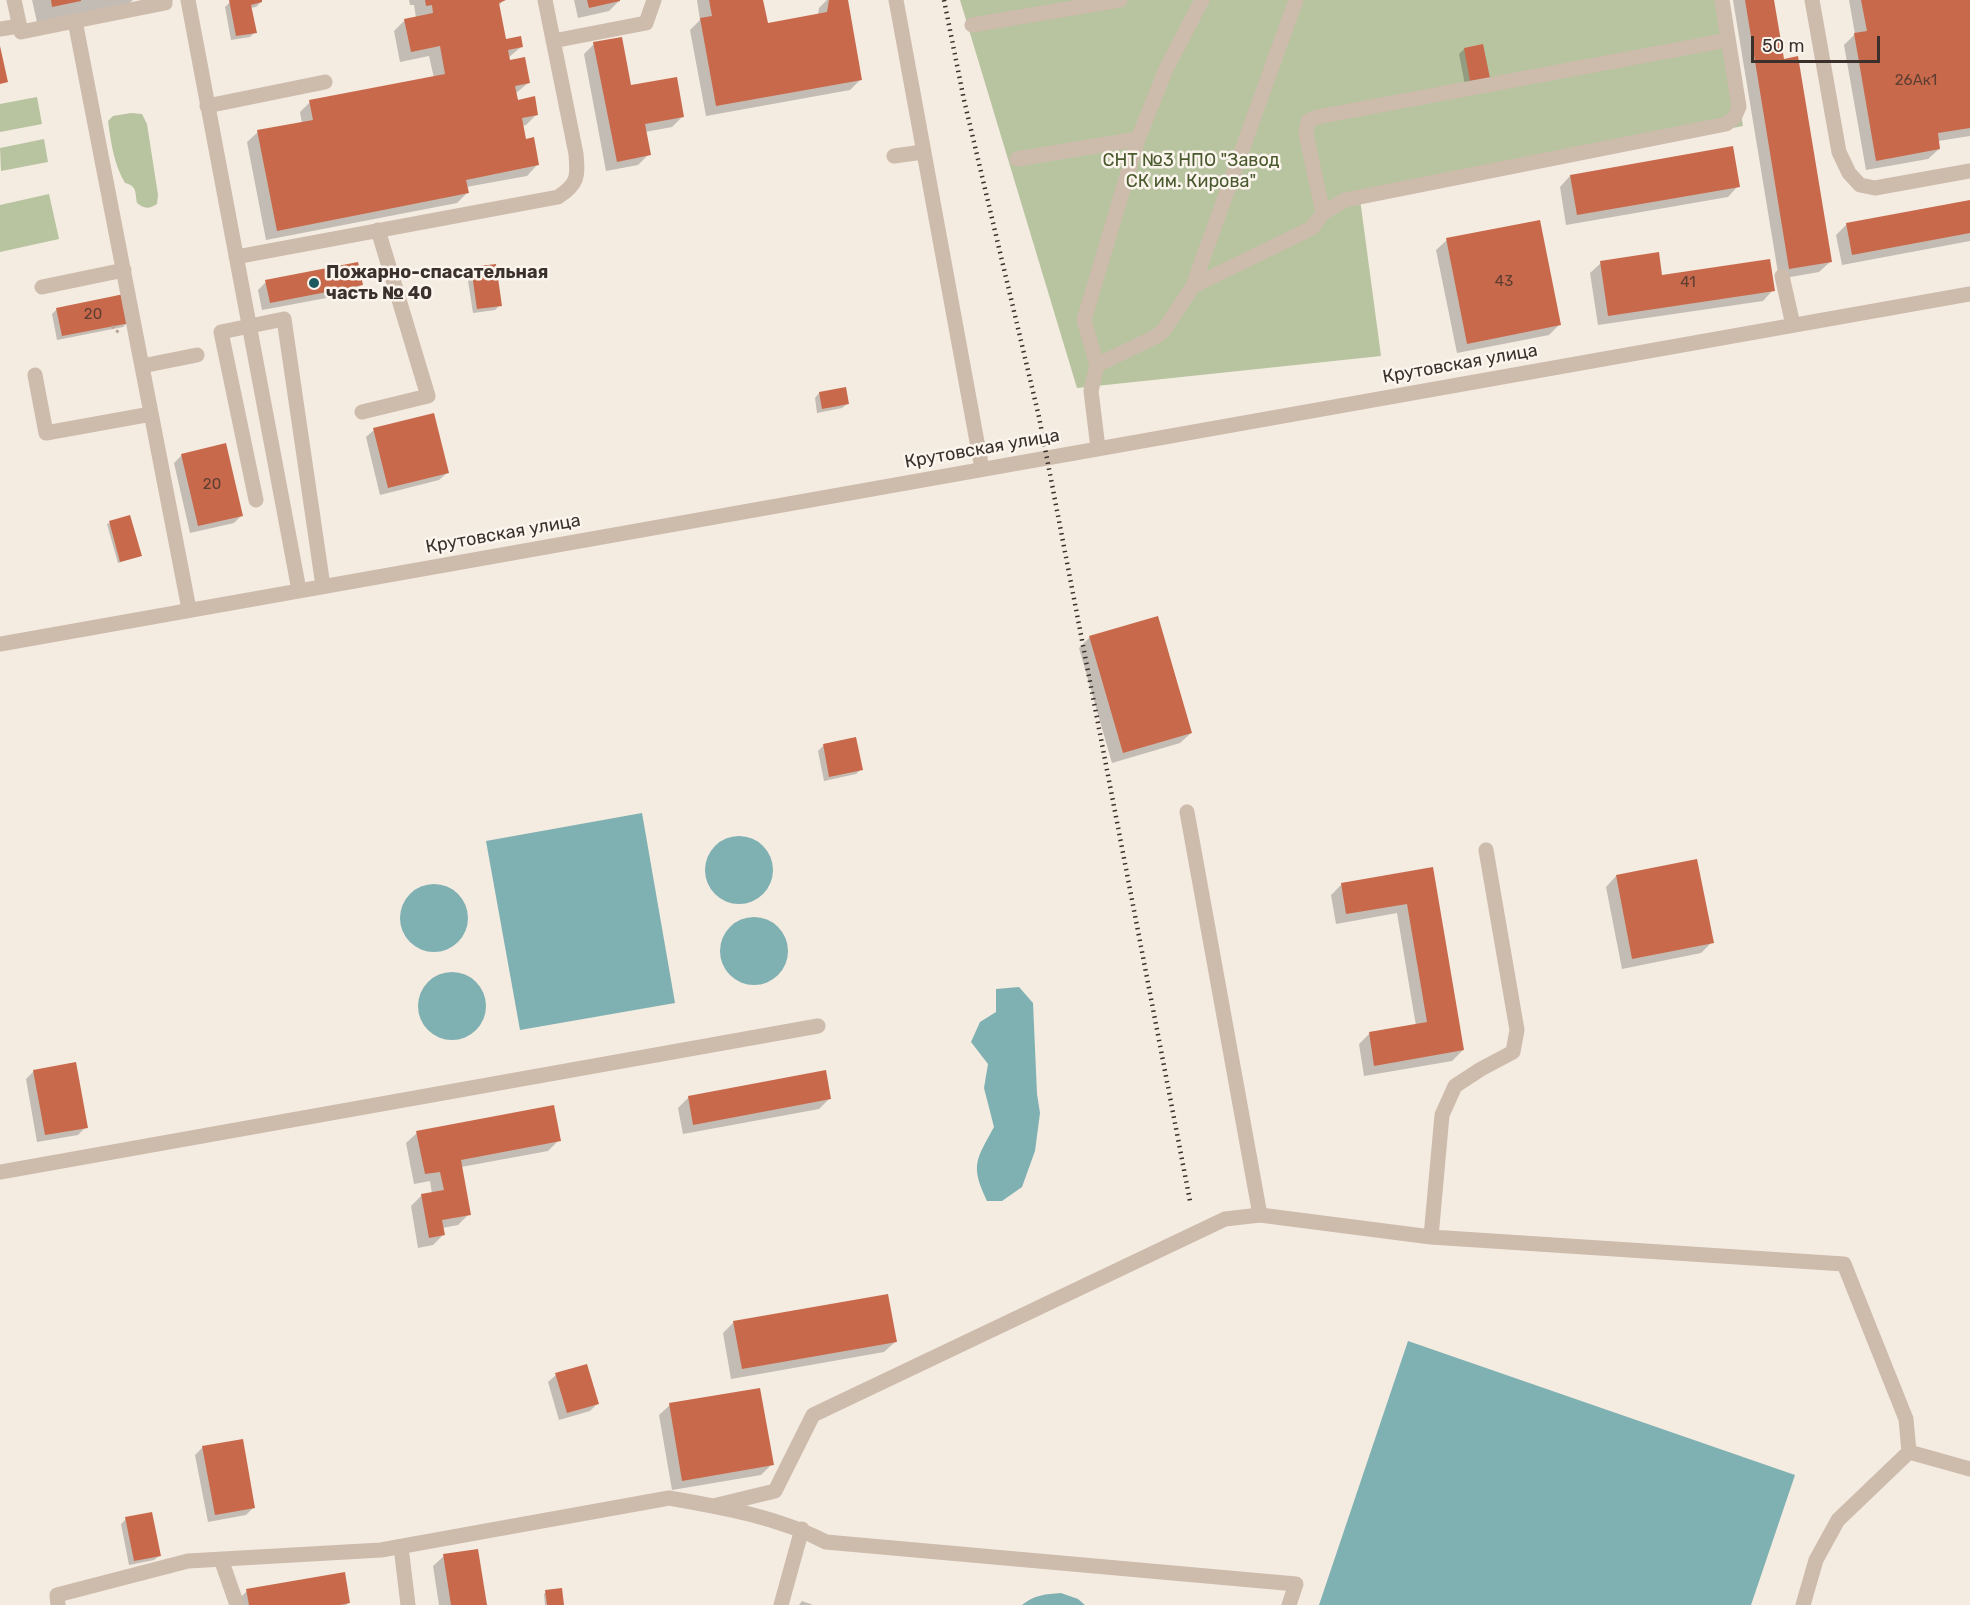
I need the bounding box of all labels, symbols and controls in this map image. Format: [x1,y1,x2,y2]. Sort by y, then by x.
scale bar [1754,24,1883,62]
text: 50 m [1762,35,1805,57]
house number: 26Ак1 [1895,72,1937,90]
park label: СНТ №3 НПО "Завод СК им. Кирова" [1102,150,1280,192]
place label: Пожарно-спасательная часть № 40 [326,262,548,304]
house number: 43 [1495,273,1513,291]
house number: 41 [1680,274,1696,292]
marker: Пожарно-спасательная часть № 40 [307,276,321,290]
house number: 20 [84,306,102,324]
street label: Крутовская улица [1381,340,1539,388]
street label: Крутовская улица [903,425,1061,473]
house number: 20 [203,476,221,494]
street label: Крутовская улица [424,510,582,558]

